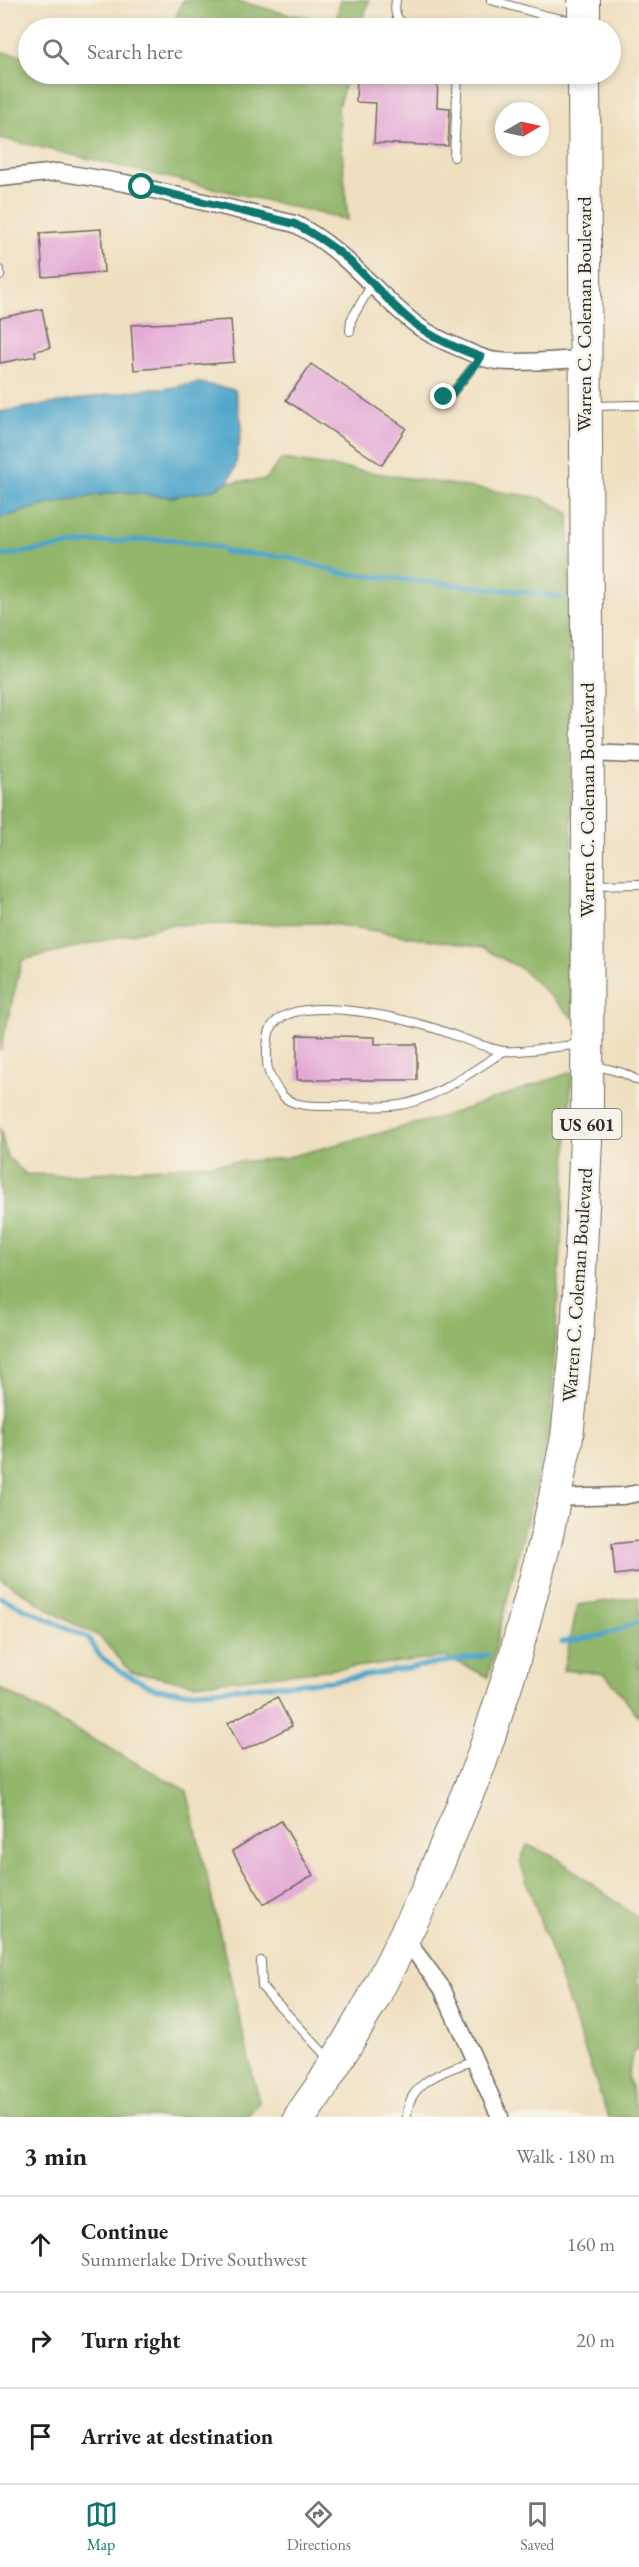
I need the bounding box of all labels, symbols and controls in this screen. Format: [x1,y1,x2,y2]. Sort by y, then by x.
search box [18,18,621,84]
icon: search [39,35,72,68]
text: Search here [87,37,182,66]
north arrow [495,102,549,156]
route start [128,173,154,199]
street label: Warren C. Coleman Boulevard [571,195,597,432]
route end [430,383,456,409]
street label: Warren C. Coleman Boulevard [574,681,600,918]
road number: US 601 [552,1109,622,1139]
street label: Warren C. Coleman Boulevard [556,1166,598,1403]
text: 3 min [24,2139,87,2173]
text: Walk · 180 m [516,2143,615,2169]
text: Continue [81,2217,168,2246]
icon: ahead [24,2228,57,2261]
text: 160 m [567,2231,615,2257]
text: Summerlake Drive Southwest [81,2246,307,2272]
icon: right [24,2324,57,2357]
text: Turn right [81,2326,180,2355]
text: 20 m [576,2327,615,2353]
icon: arrive [24,2420,57,2453]
text: Arrive at destination [81,2422,273,2451]
tab: Map [85,2498,118,2555]
tab: Directions [287,2498,351,2555]
tab: Saved [520,2498,554,2555]

